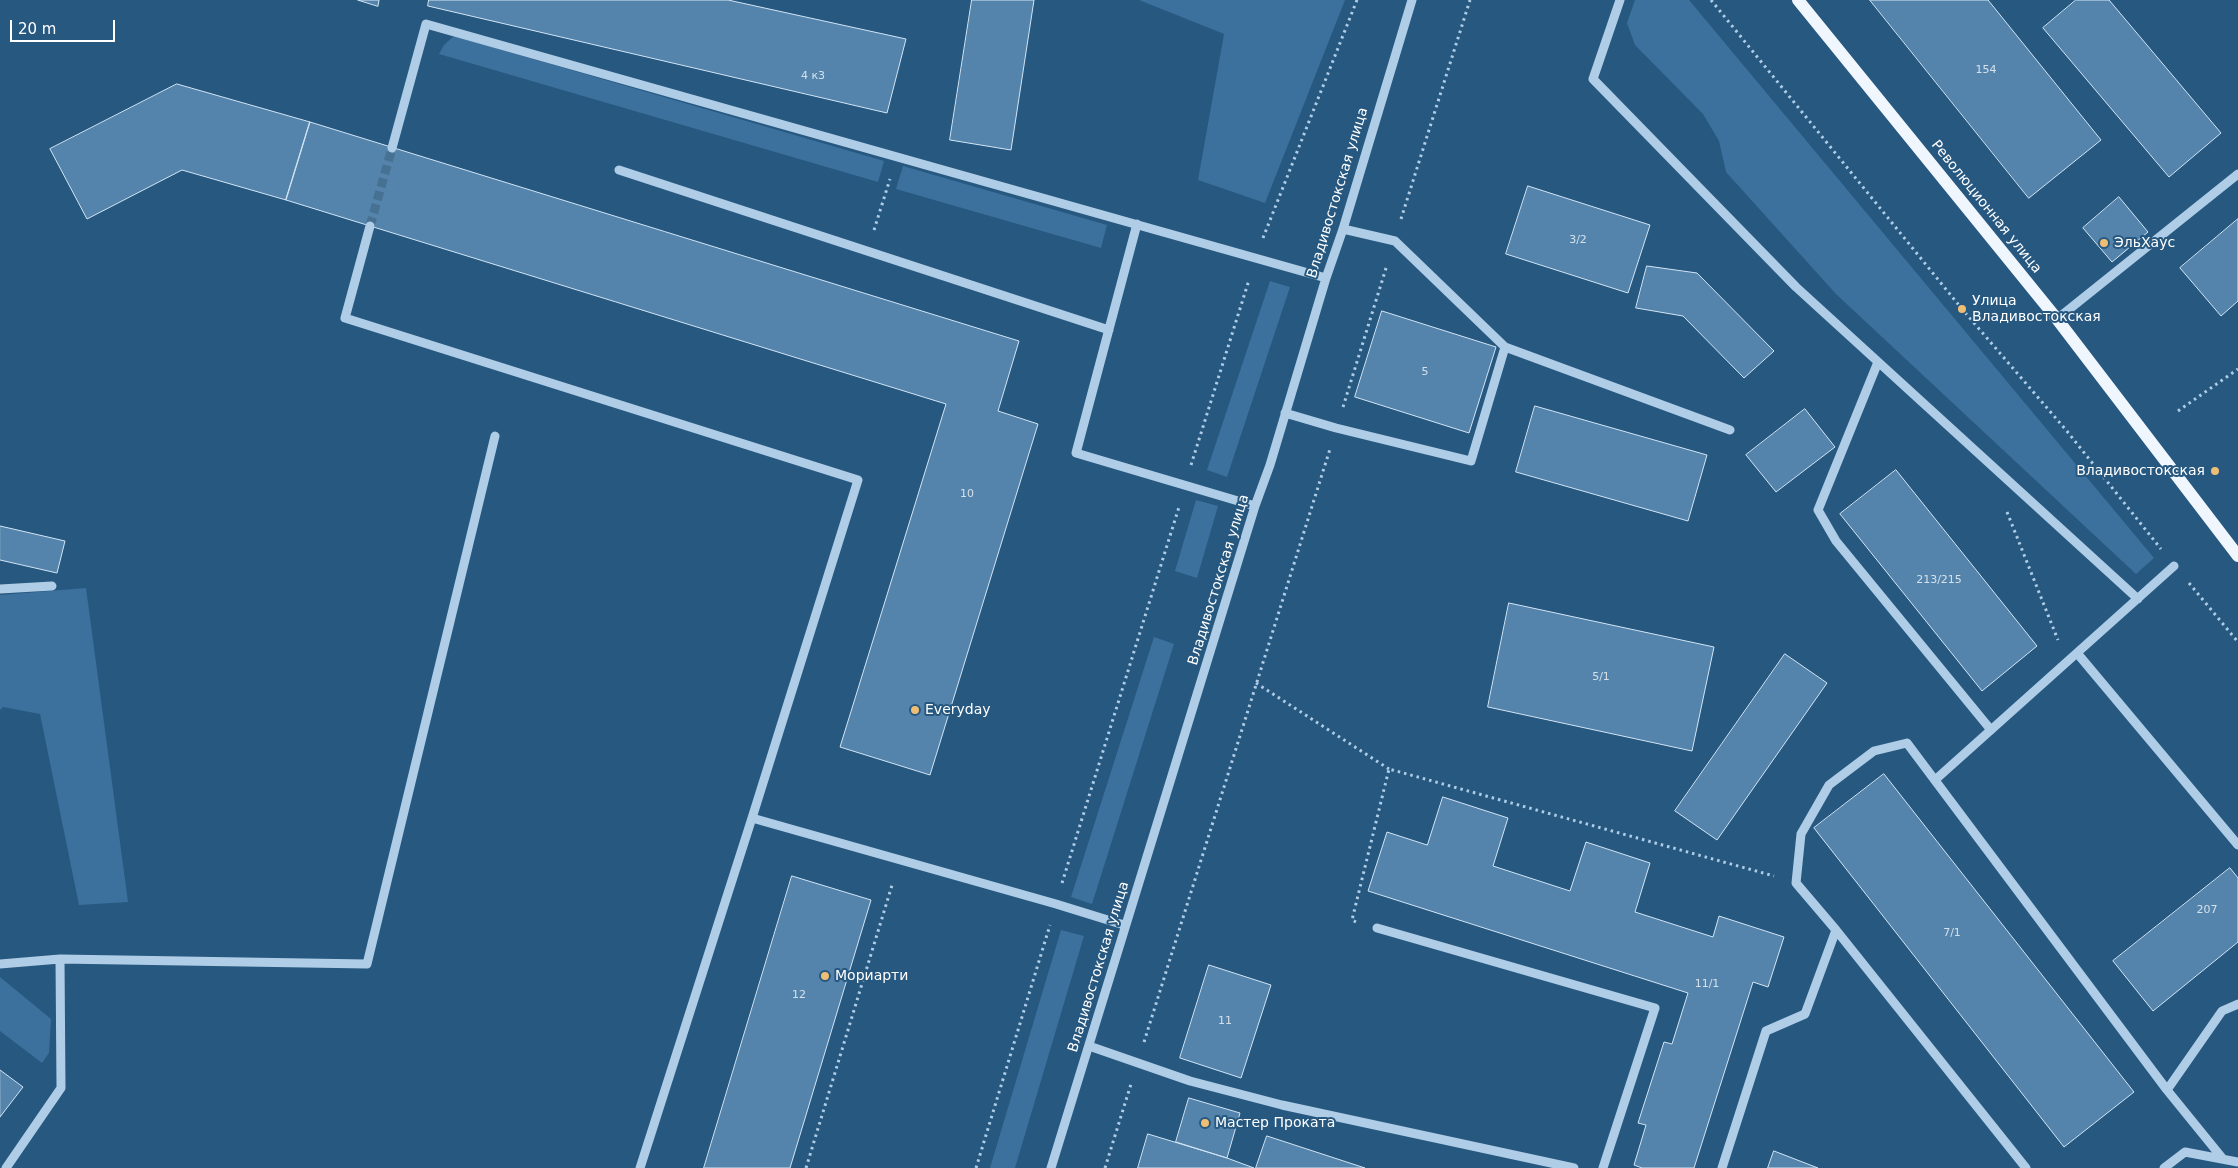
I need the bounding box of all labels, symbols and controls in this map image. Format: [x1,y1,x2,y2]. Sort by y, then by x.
scale bar [12,10,118,42]
text: 20 m [18,20,56,38]
house number: 154 [1976,63,1996,77]
house number: 4 к3 [801,69,825,83]
street label: Владивостокская улица [1304,106,1372,280]
street label: Революционная улица [1927,137,2045,277]
house number: 3/2 [1569,233,1587,247]
place label: ЭльХаус [2114,235,2175,251]
marker: ЭльХаус [2098,237,2110,249]
place label: Улица Владивостокская [1972,293,2101,326]
marker: Улица Владивостокская [1956,303,1968,315]
house number: 5 [1422,365,1428,379]
place label: Владивостокская [2076,463,2205,479]
marker: Владивостокская [2209,465,2221,477]
house number: 10 [960,487,974,501]
street label: Владивостокская улица [1185,493,1253,667]
house number: 213/215 [1916,573,1962,587]
house number: 5/1 [1592,670,1610,684]
place label: Everyday [925,702,991,718]
marker: Everyday [909,704,921,716]
street label: Владивостокская улица [1065,880,1133,1054]
house number: 207 [2197,903,2217,917]
house number: 7/1 [1943,926,1961,940]
place label: Мориарти [835,968,908,984]
marker: Мориарти [819,970,831,982]
house number: 11/1 [1695,977,1719,991]
house number: 12 [792,988,806,1002]
house number: 11 [1218,1014,1232,1028]
place label: Мастер Проката [1215,1115,1335,1131]
marker: Мастер Проката [1199,1117,1211,1129]

